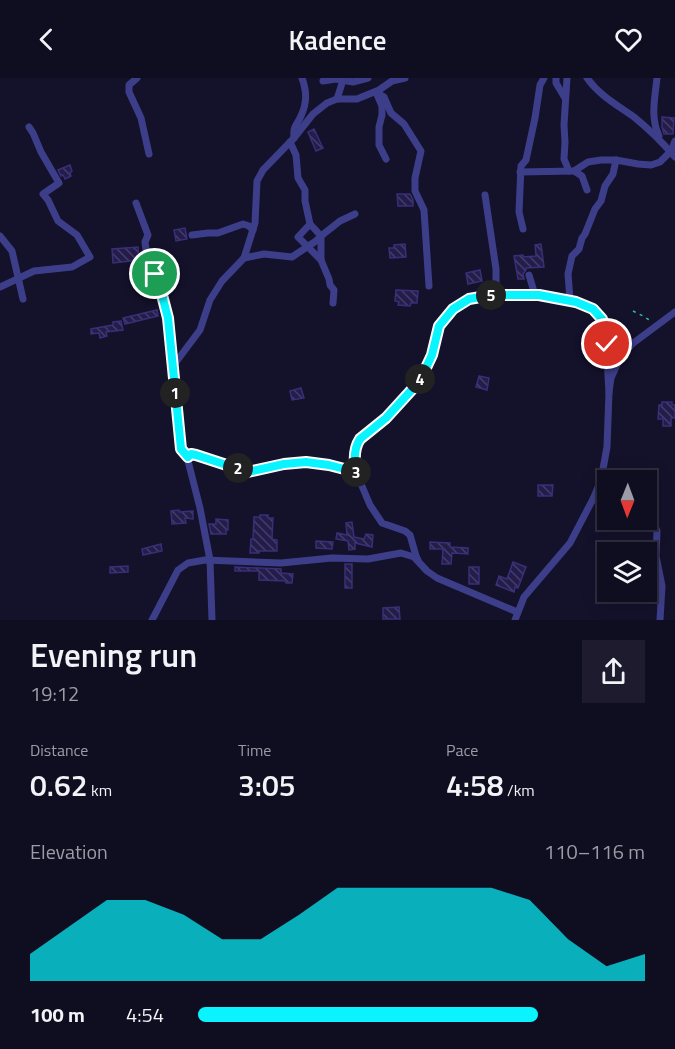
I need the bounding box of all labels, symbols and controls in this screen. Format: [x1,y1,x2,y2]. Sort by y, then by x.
text: Kadence [289,19,386,60]
icon: back [30,23,63,56]
icon: heart [612,23,645,56]
pin [129,248,180,299]
icon: arrive [138,257,171,290]
pin: 5 [476,280,506,310]
text: 5 [487,283,495,307]
pin [581,318,632,369]
icon: check [590,327,623,360]
pin: 4 [405,364,435,394]
text: 4 [416,367,424,391]
pin: 1 [160,378,190,408]
text: 1 [171,381,179,405]
pin: 2 [223,453,253,483]
text: 2 [234,456,242,480]
pin: 3 [341,457,371,487]
text: 3 [352,460,360,484]
north arrow [597,470,657,530]
map controls [597,470,657,602]
button: layers [597,542,657,602]
text: Evening run [30,630,197,680]
button: share [582,640,645,703]
text: 19:12 [30,678,79,709]
text: Distance [30,738,88,762]
text: Time [238,738,271,762]
text: Pace [446,738,478,762]
text: 0.62 [30,762,88,808]
text: 3:05 [238,762,296,808]
text: 4:58 [446,762,504,808]
text: km [88,778,112,802]
text: /km [504,778,535,802]
text: Elevation [30,836,108,867]
text: 110–116 m [544,836,645,867]
text: 100 m [30,999,85,1030]
text: 4:54 [126,999,164,1030]

